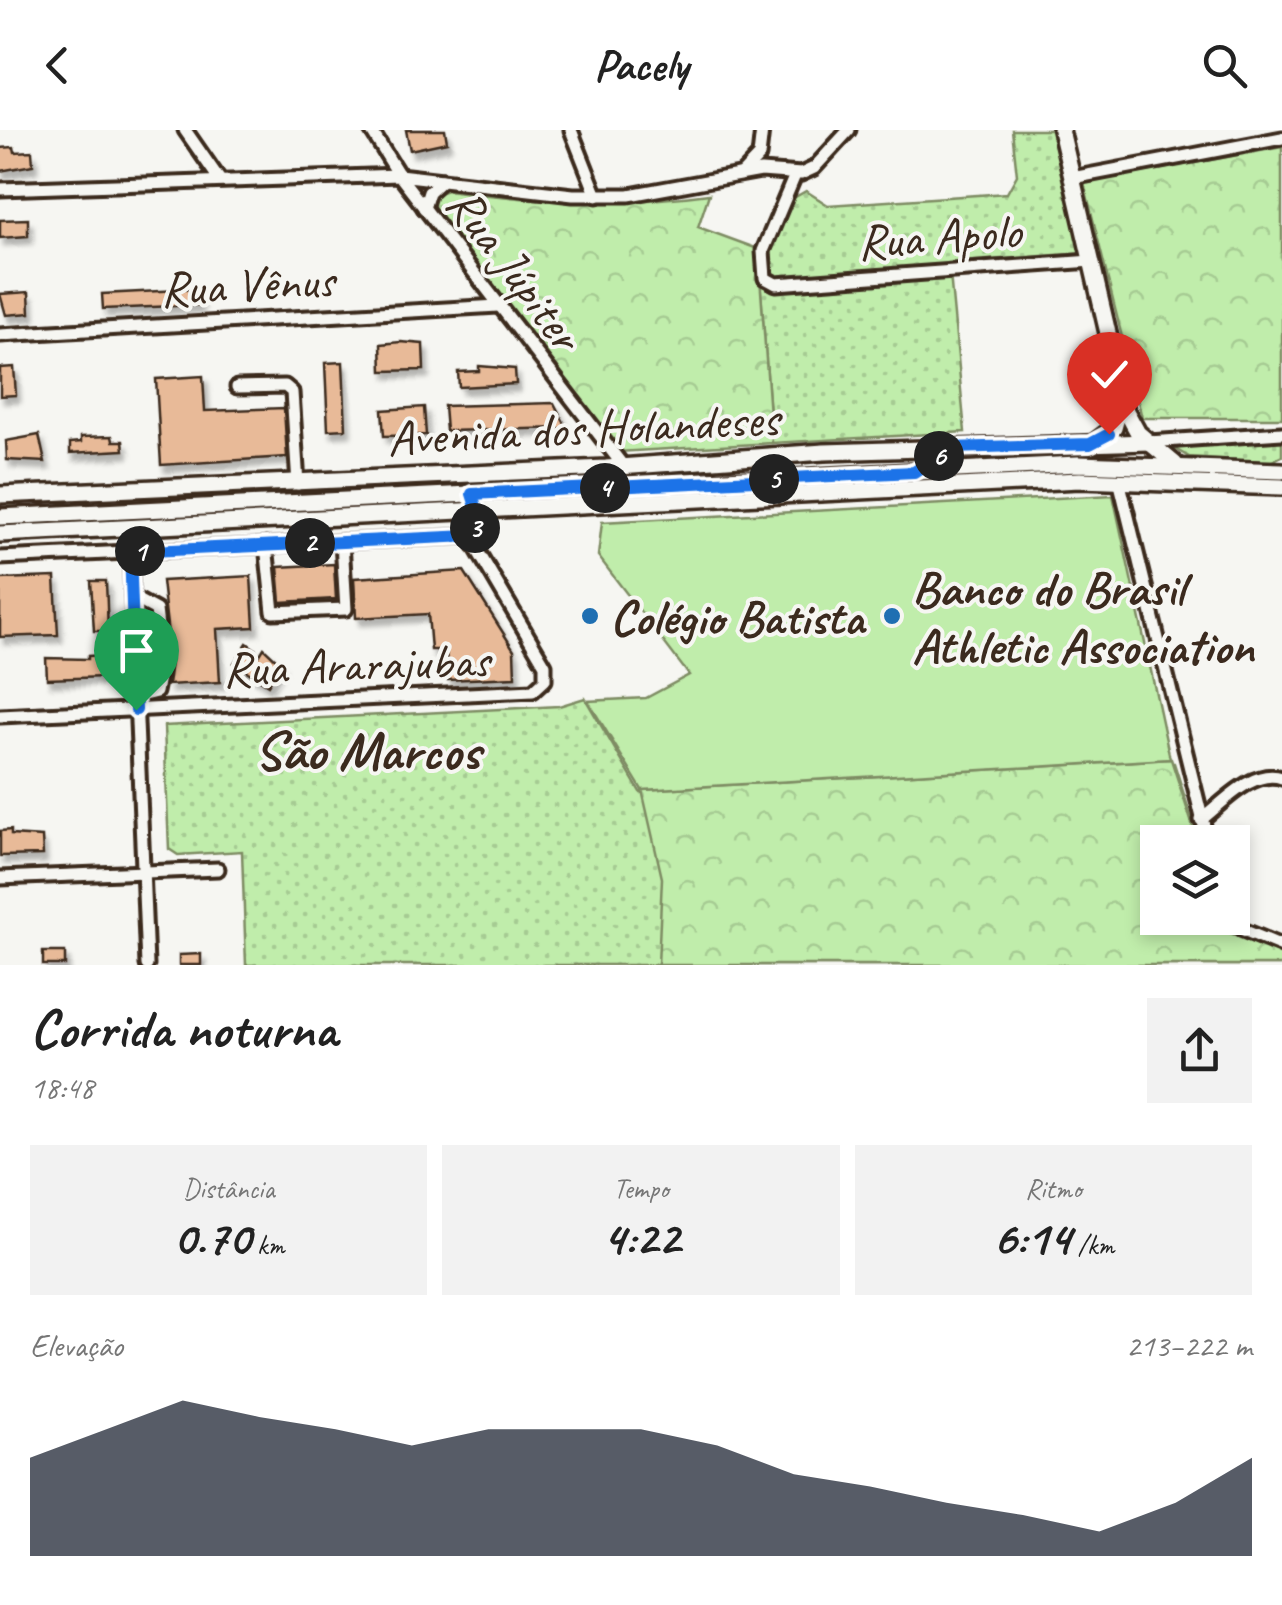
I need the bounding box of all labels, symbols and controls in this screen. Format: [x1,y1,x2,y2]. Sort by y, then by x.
text: Pacely [594,37,688,94]
icon: back [30,38,85,93]
icon: search [1197,38,1252,93]
street label: Rua Júpiter [433,175,599,366]
street label: Rua Apolo [855,199,1025,274]
street label: Rua Vênus [158,248,340,321]
pin [1067,332,1152,435]
icon: check [1082,347,1137,402]
street label: Avenida dos Holandeses [386,387,785,470]
pin: 6 [914,431,964,481]
text: 6 [932,438,946,473]
pin: 5 [749,454,799,504]
text: 5 [768,461,780,496]
pin: 4 [580,463,630,513]
text: 4 [599,470,611,505]
pin: 3 [450,503,500,553]
text: 3 [469,510,481,545]
pin: 2 [285,518,335,568]
text: 2 [304,525,316,560]
pin: 1 [115,526,165,576]
text: 1 [134,533,146,568]
place label: Banco do Brasil Athletic Association [912,557,1256,678]
place label: Colégio Batista [610,586,867,649]
marker: Colégio Batista [579,605,601,627]
marker: Banco do Brasil Athletic Association [881,605,903,627]
pin [94,608,179,711]
icon: arrive [109,623,164,678]
street label: Rua Ararajubas [222,628,494,701]
district label: São Marcos [254,716,486,786]
map controls [1140,825,1250,935]
button: layers [1140,825,1250,935]
text: Corrida noturna [30,994,337,1064]
button: share [1147,998,1252,1103]
text: 18:48 [30,1067,94,1108]
text: Distância [183,1171,275,1206]
text: Tempo [613,1171,669,1206]
text: Ritmo [1025,1171,1082,1206]
text: 0.70 [173,1206,250,1269]
text: 4:22 [602,1206,680,1269]
text: 6:14 [992,1206,1071,1269]
text: km [250,1227,284,1262]
text: /km [1071,1227,1114,1262]
text: Elevação [30,1325,123,1366]
text: 213–222 m [1126,1325,1252,1366]

